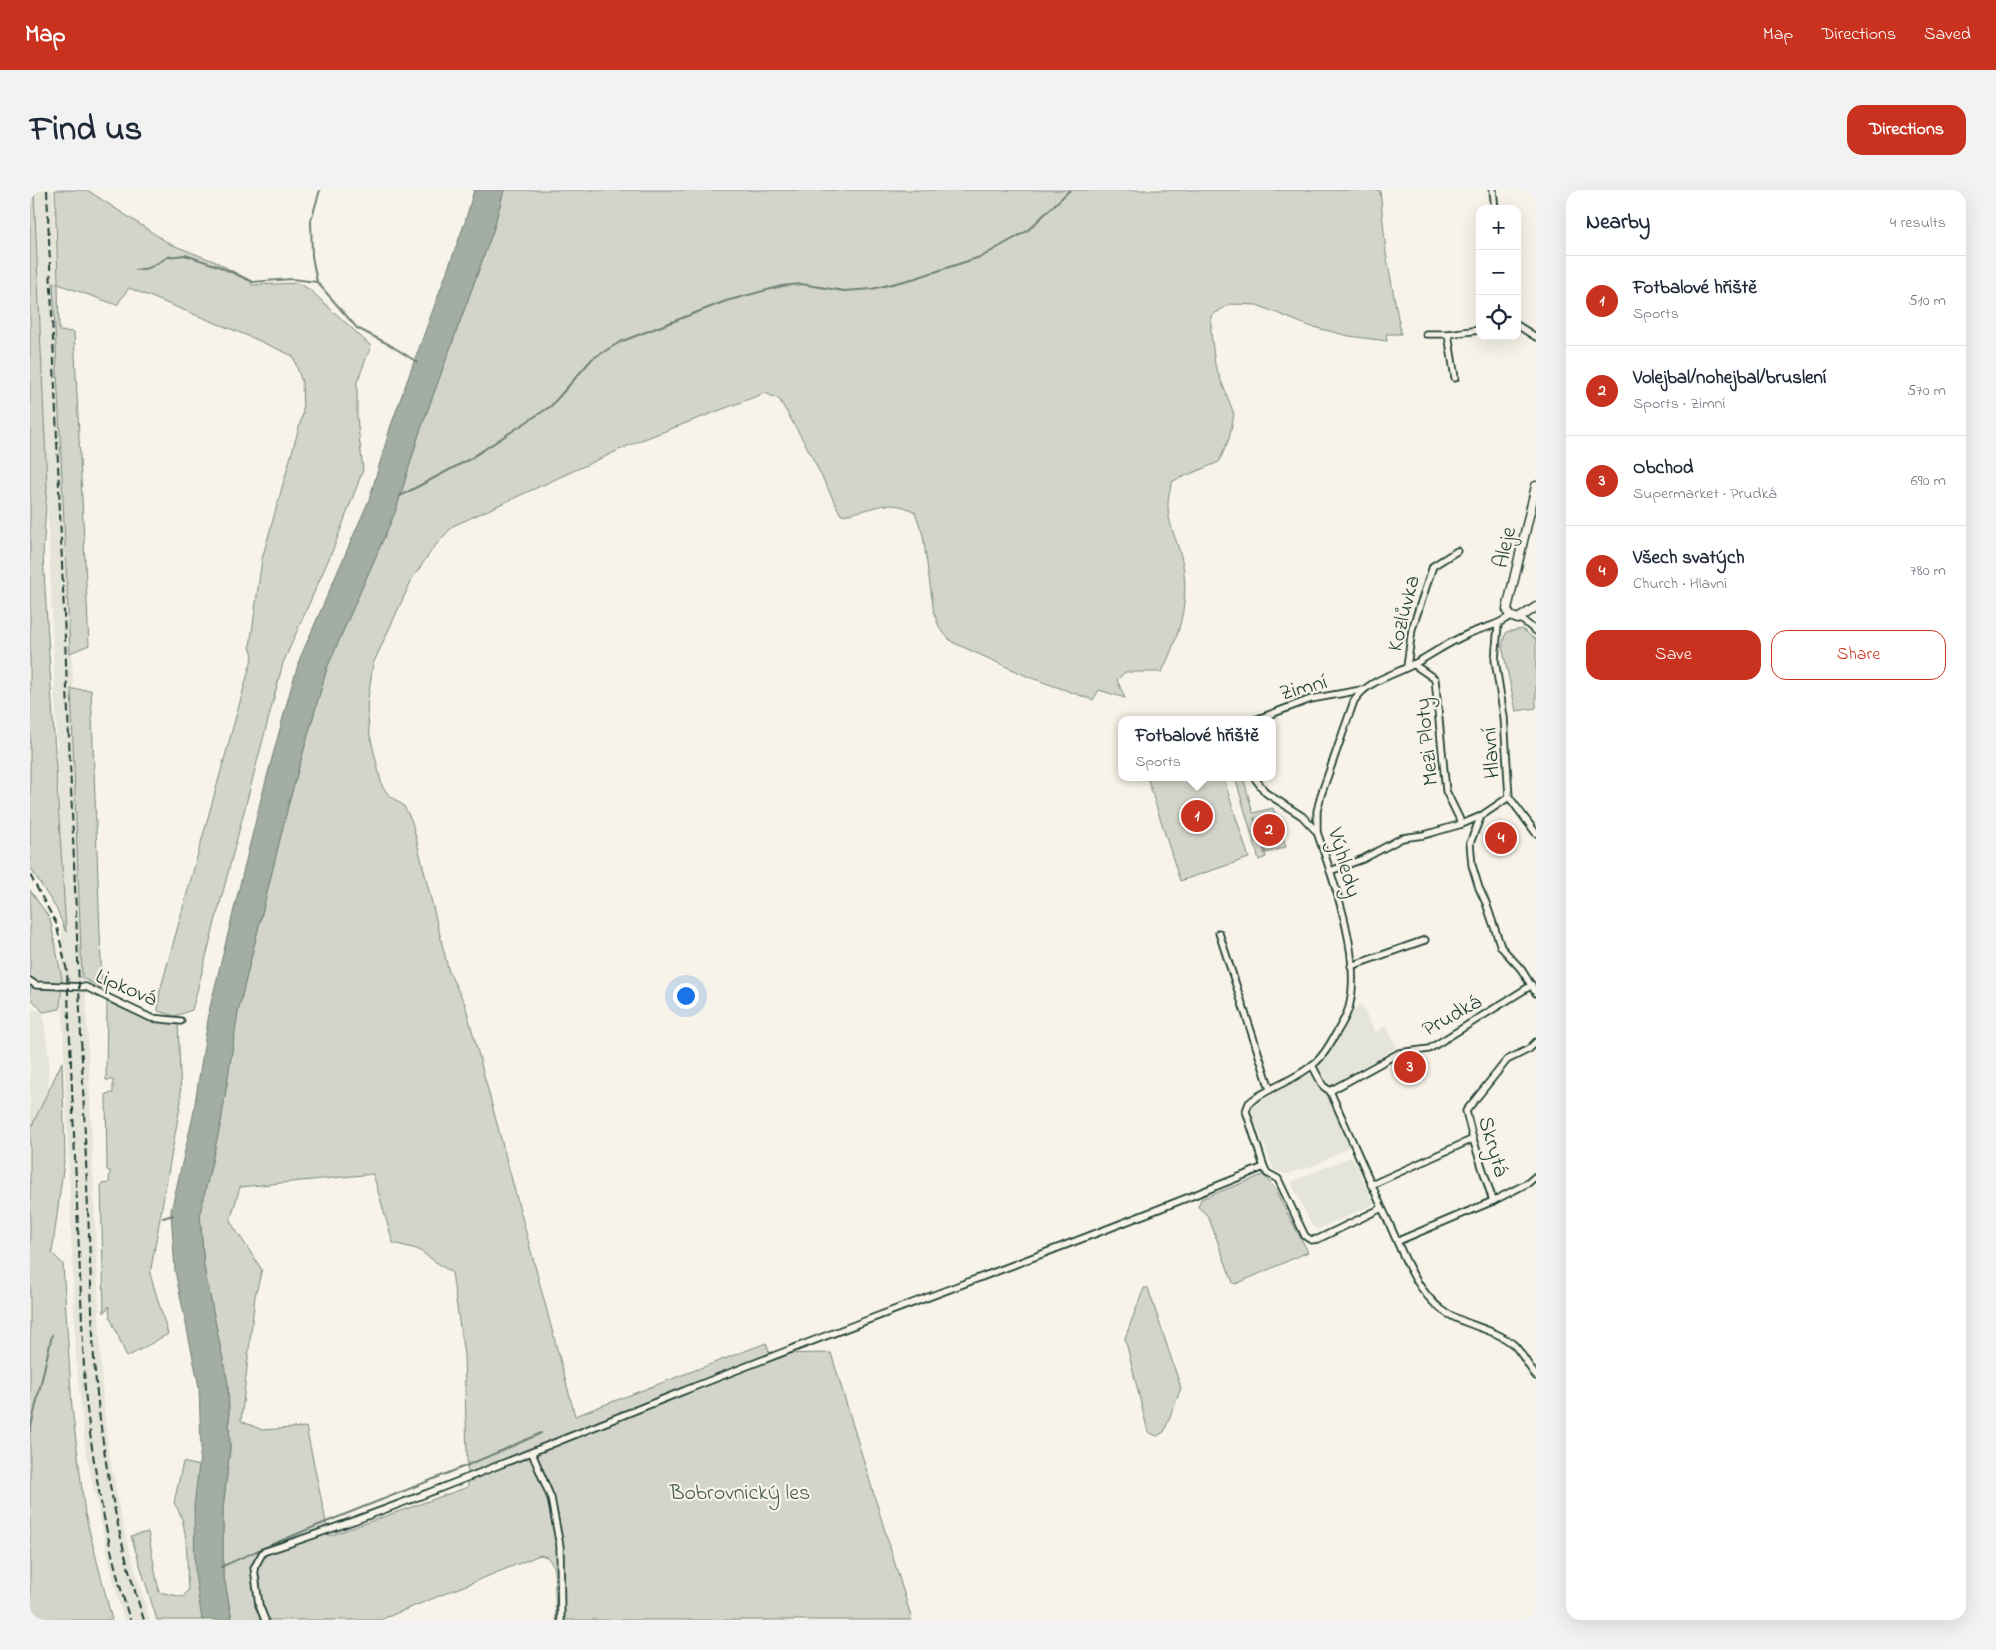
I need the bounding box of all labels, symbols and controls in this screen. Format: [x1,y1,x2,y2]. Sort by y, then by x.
text: Map [25,18,66,53]
text: Map [1763,22,1793,48]
text: Directions [1821,22,1896,48]
text: Saved [1924,22,1971,48]
text: Find us [30,105,142,156]
button: Directions [1847,105,1966,155]
map controls [1476,205,1521,340]
button: + [1476,205,1521,250]
text: Nearby [1586,208,1650,238]
text: 4 results [1890,211,1946,235]
button: − [1476,250,1521,295]
text: Fotbalové hřiště [1633,275,1757,302]
text: 1 [1599,289,1605,313]
text: 510 m [1908,289,1946,313]
button: locate [1476,295,1521,340]
text: Sports [1633,302,1679,326]
text: Volejbal/nohejbal/bruslení [1633,365,1826,392]
text: 2 [1598,379,1606,403]
text: 570 m [1907,379,1946,403]
text: Sports · Zimní [1633,392,1725,416]
text: Obchod [1633,455,1694,482]
text: 3 [1599,469,1605,493]
text: 690 m [1911,469,1946,493]
text: Supermarket · Prudká [1633,482,1777,506]
street label: Aleje [1486,524,1526,571]
text: Všech svatých [1633,545,1745,572]
text: 4 [1599,559,1605,583]
text: 780 m [1910,559,1946,583]
street label: Kozlůvka [1380,572,1430,655]
text: Church · Hlavní [1633,572,1727,596]
button: Save [1586,630,1761,680]
button: Share [1771,630,1946,680]
street label: Zimní [1276,667,1331,711]
street label: Mezi Ploty [1407,696,1449,787]
popup [1118,716,1276,781]
text: Fotbalové hřiště [1135,723,1259,750]
street label: Hlavní [1474,726,1510,780]
text: Sports [1135,750,1181,774]
pin: 1 [1181,797,1213,835]
pin: 2 [1253,811,1285,849]
pin: 4 [1485,819,1517,857]
street label: Výhledy [1317,823,1368,902]
street label: Lipková [90,962,162,1016]
your location [673,983,699,1009]
street label: Prudká [1417,987,1488,1046]
pin: 3 [1394,1048,1426,1086]
street label: Skrytá [1467,1113,1516,1181]
park label: Bobrovnický les [669,1478,810,1511]

